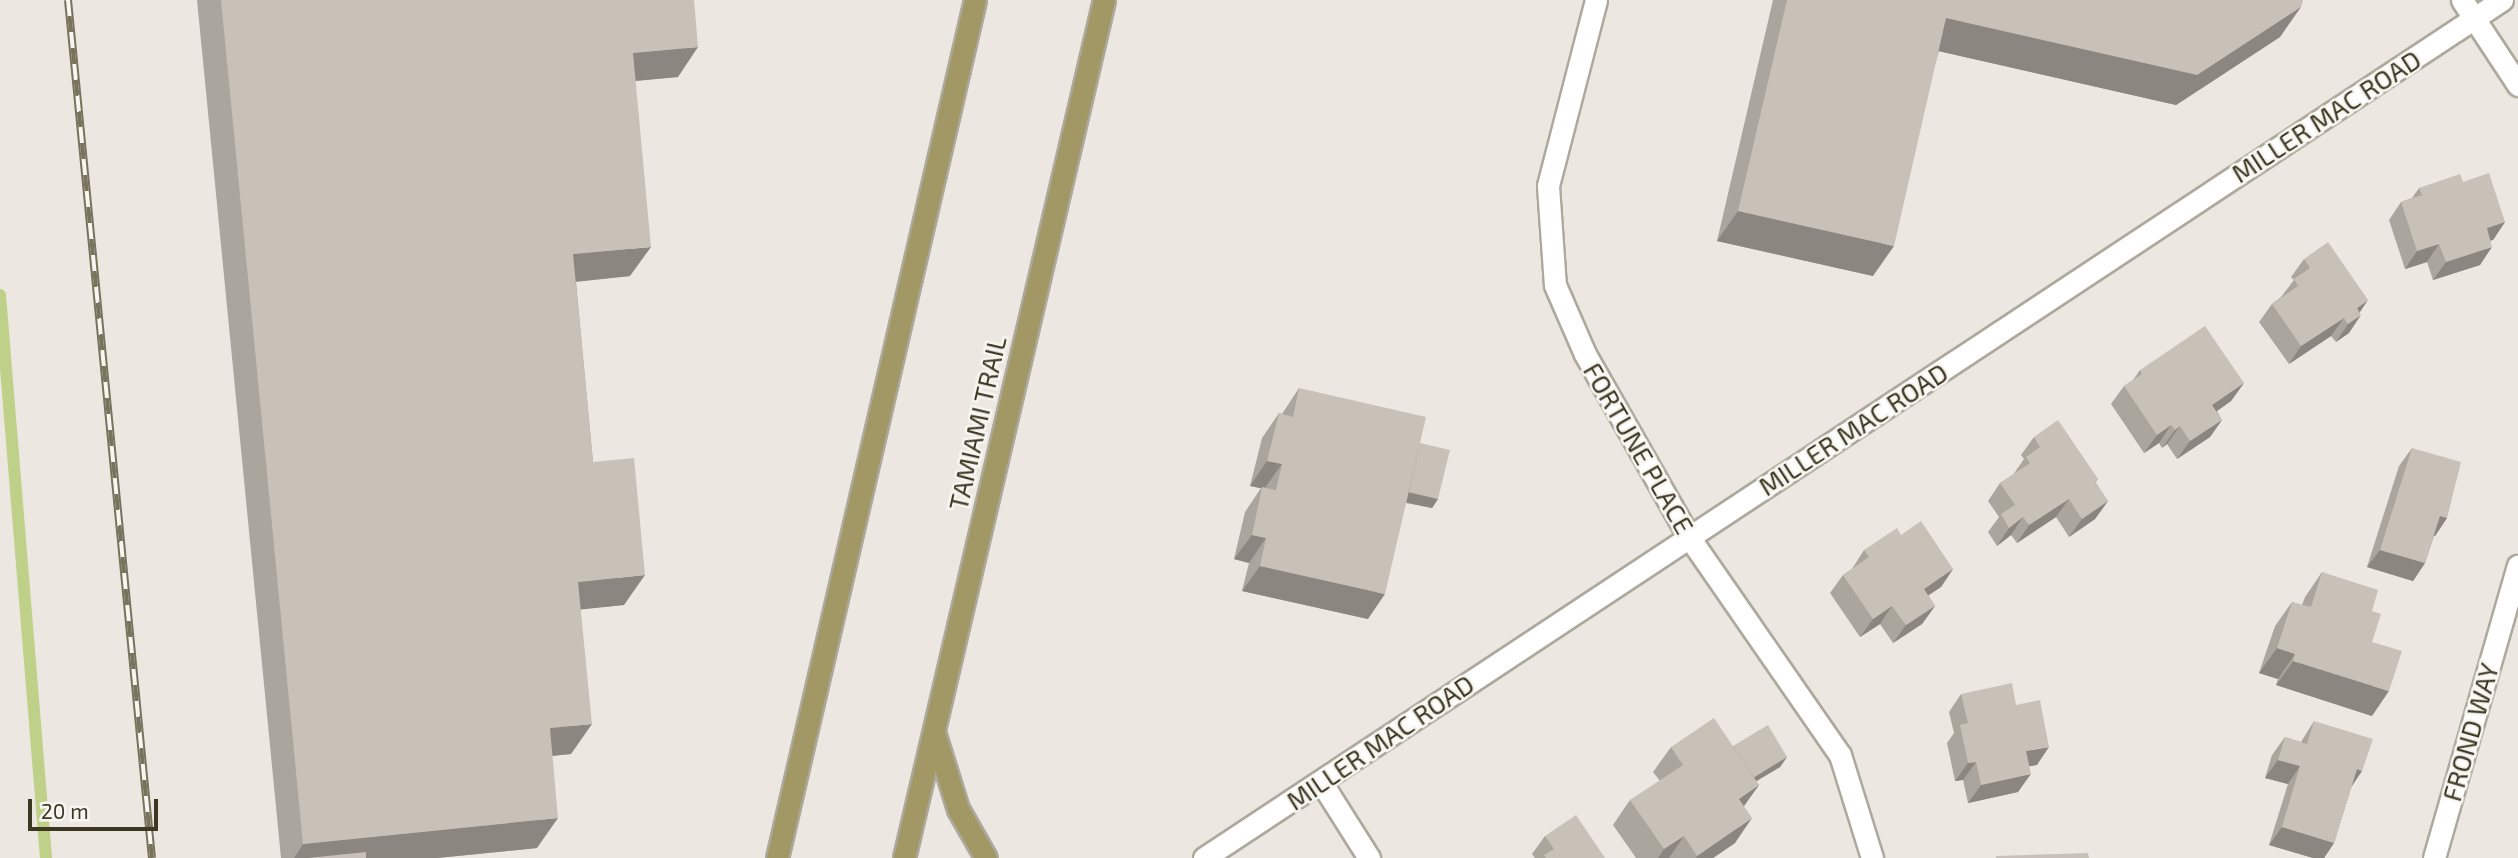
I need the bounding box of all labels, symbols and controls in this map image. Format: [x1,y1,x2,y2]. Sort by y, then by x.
street label: MILLER MAC ROAD [2226,43,2426,189]
street label: TAMIAMI TRAIL [942,333,1012,513]
street label: MILLER MAC ROAD [1753,356,1953,502]
street label: FORTUNE PLACE [1577,357,1701,539]
street label: FROND WAY [2435,659,2505,805]
street label: MILLER MAC ROAD [1280,668,1480,816]
scale bar [32,784,161,828]
text: 20 m [41,798,89,823]

